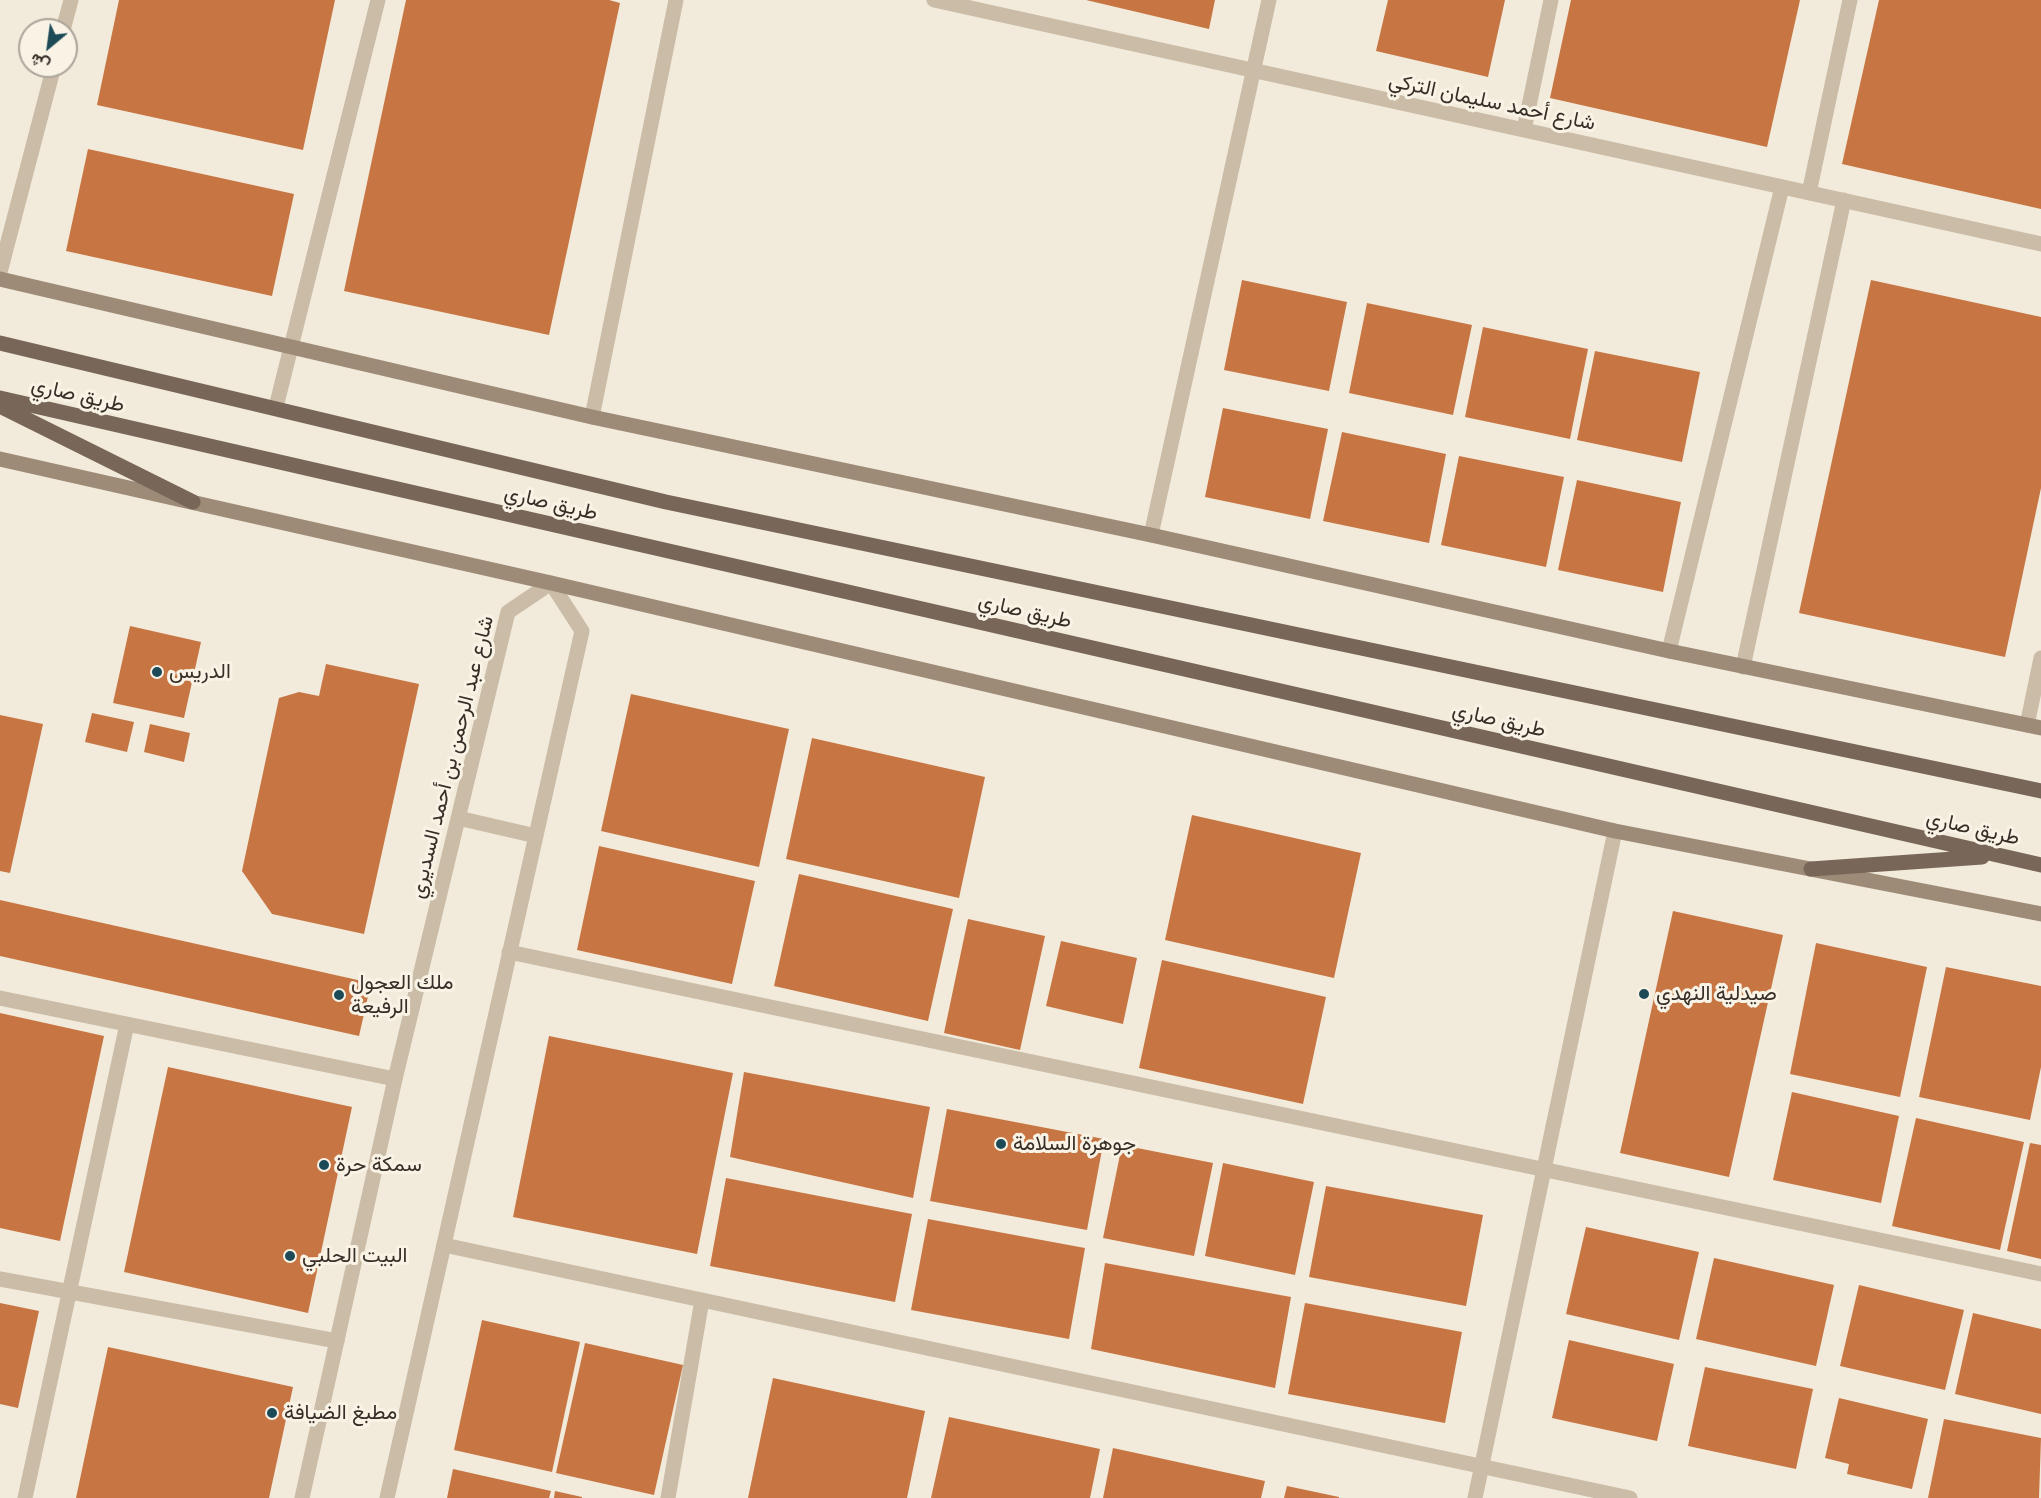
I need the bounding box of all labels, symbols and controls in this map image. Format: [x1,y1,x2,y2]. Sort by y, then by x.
north arrow [18,18,78,78]
text: ش [27,49,53,75]
street label: شارع أحمد سليمان التركي [1386,68,1598,136]
street label: طريق صاري [29,372,127,418]
street label: طريق صاري [502,480,600,526]
street label: طريق صاري [976,588,1074,634]
street label: شارع عبد الرحمن بن أحمد السديري [405,613,499,901]
place label: الدريس [169,659,231,685]
marker: الدريس [150,665,164,679]
street label: طريق صاري [1450,697,1548,743]
street label: طريق صاري [1924,805,2022,851]
place label: ملك العجول الرفيعة [351,970,453,1020]
place label: صيدلية النهدي [1656,981,1777,1007]
marker: صيدلية النهدي [1637,987,1651,1001]
marker: ملك العجول الرفيعة [332,988,346,1002]
place label: جوهرة السلامة [1013,1131,1136,1157]
marker: جوهرة السلامة [994,1137,1008,1151]
place label: سمكة حرة [336,1152,422,1178]
marker: سمكة حرة [317,1158,331,1172]
place label: البيت الحلبي [302,1243,407,1269]
marker: البيت الحلبي [283,1249,297,1263]
place label: مطبغ الضيافة [284,1400,397,1426]
marker: مطبغ الضيافة [265,1406,279,1420]

